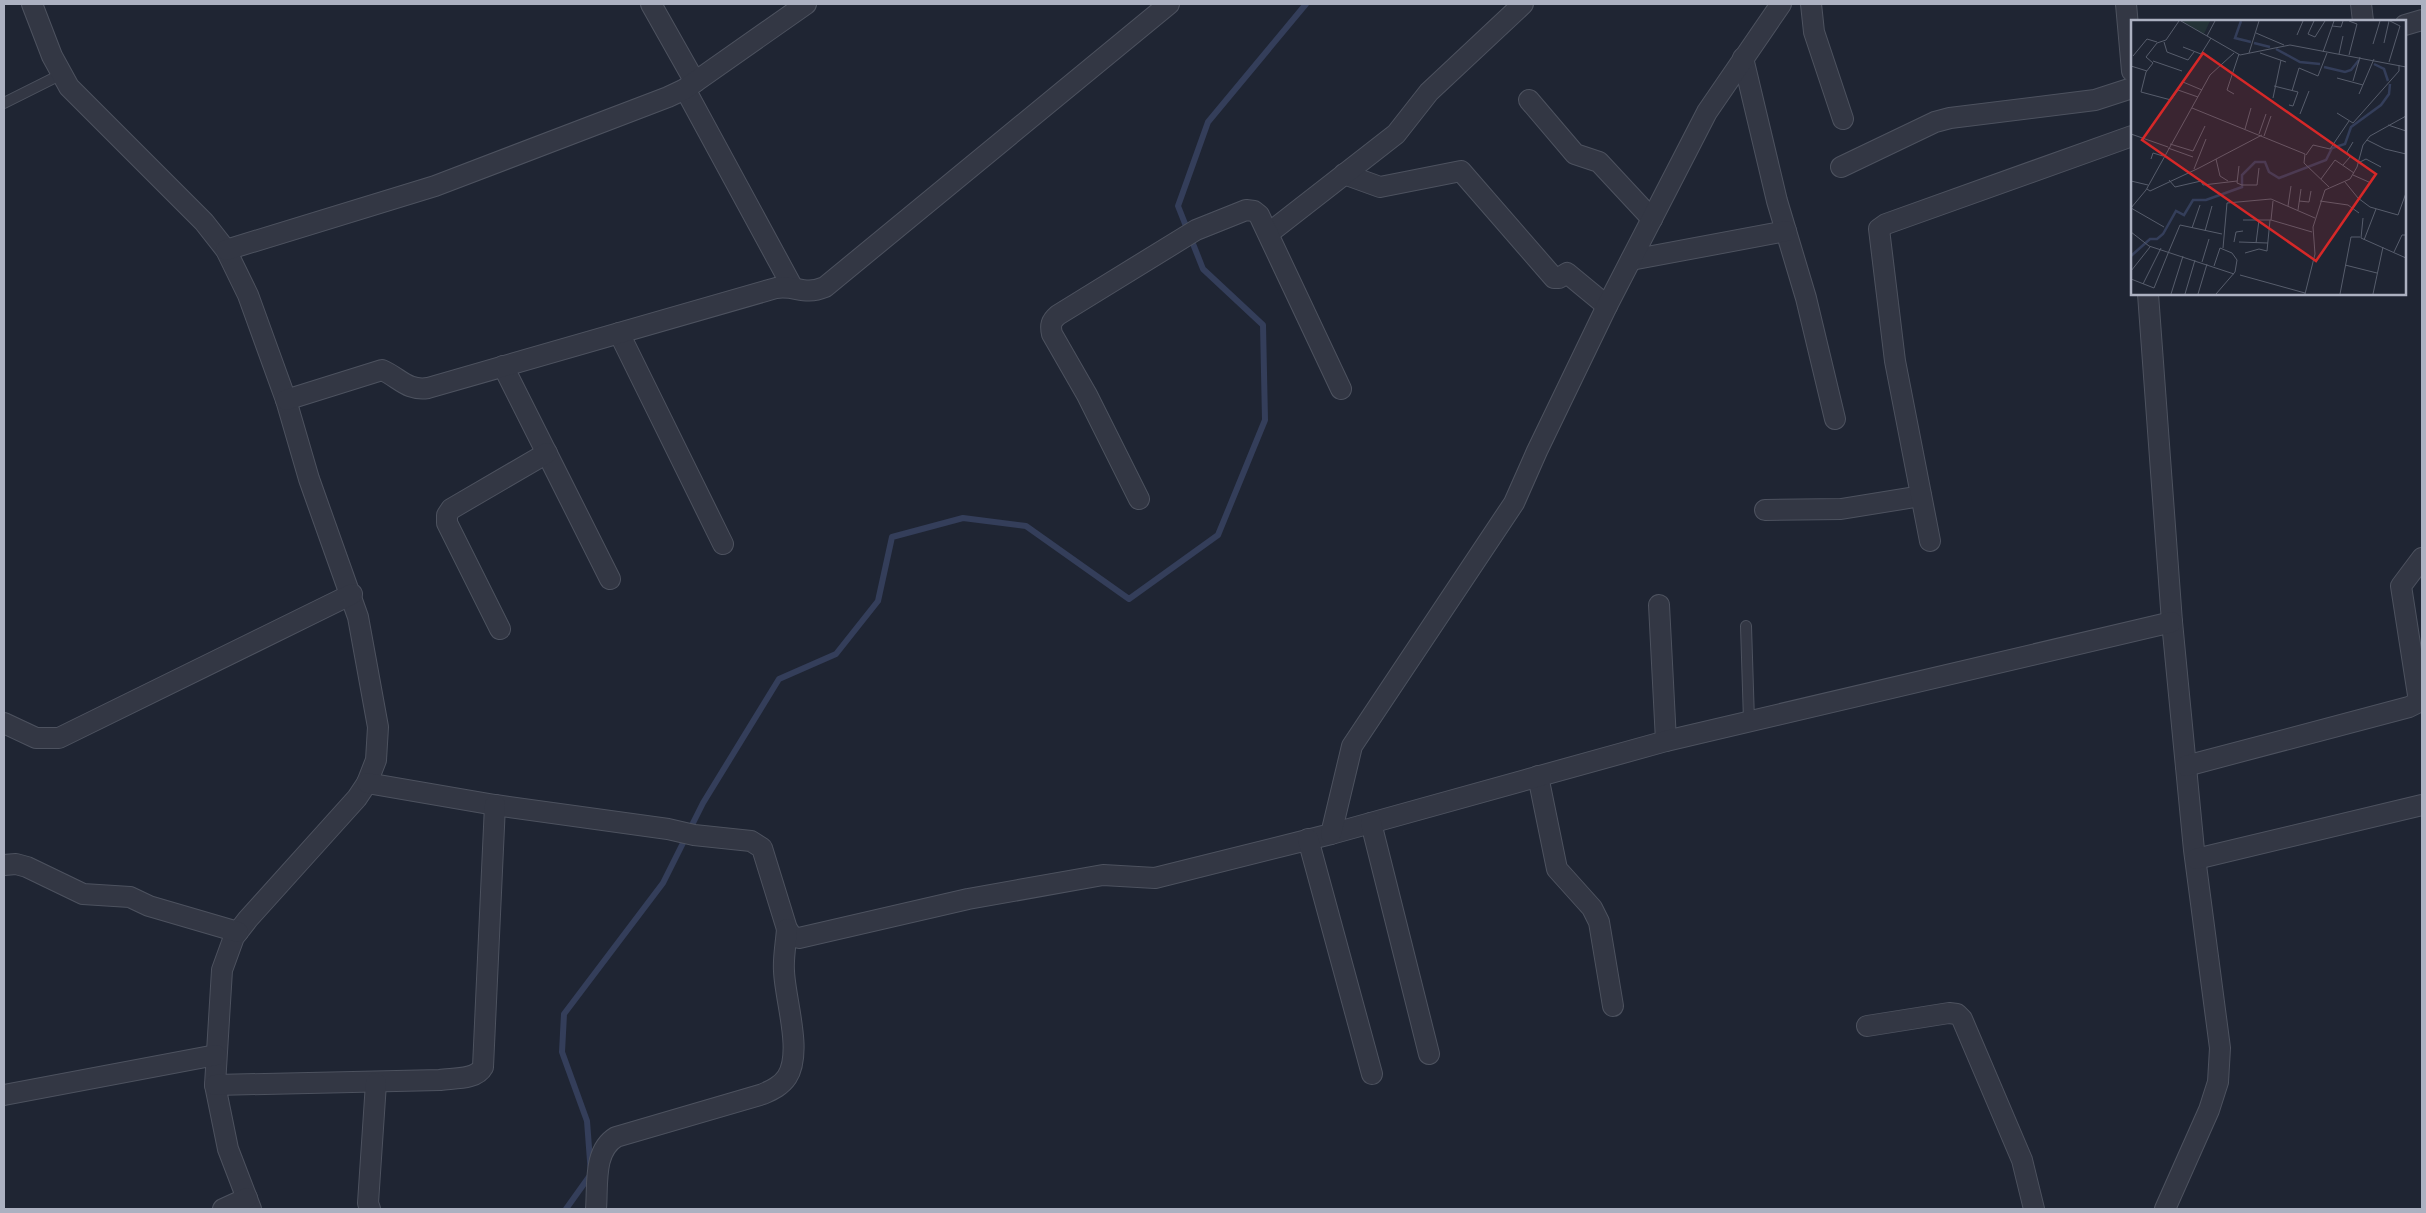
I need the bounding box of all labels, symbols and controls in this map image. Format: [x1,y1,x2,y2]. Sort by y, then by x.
inset map [2131,20,2406,295]

